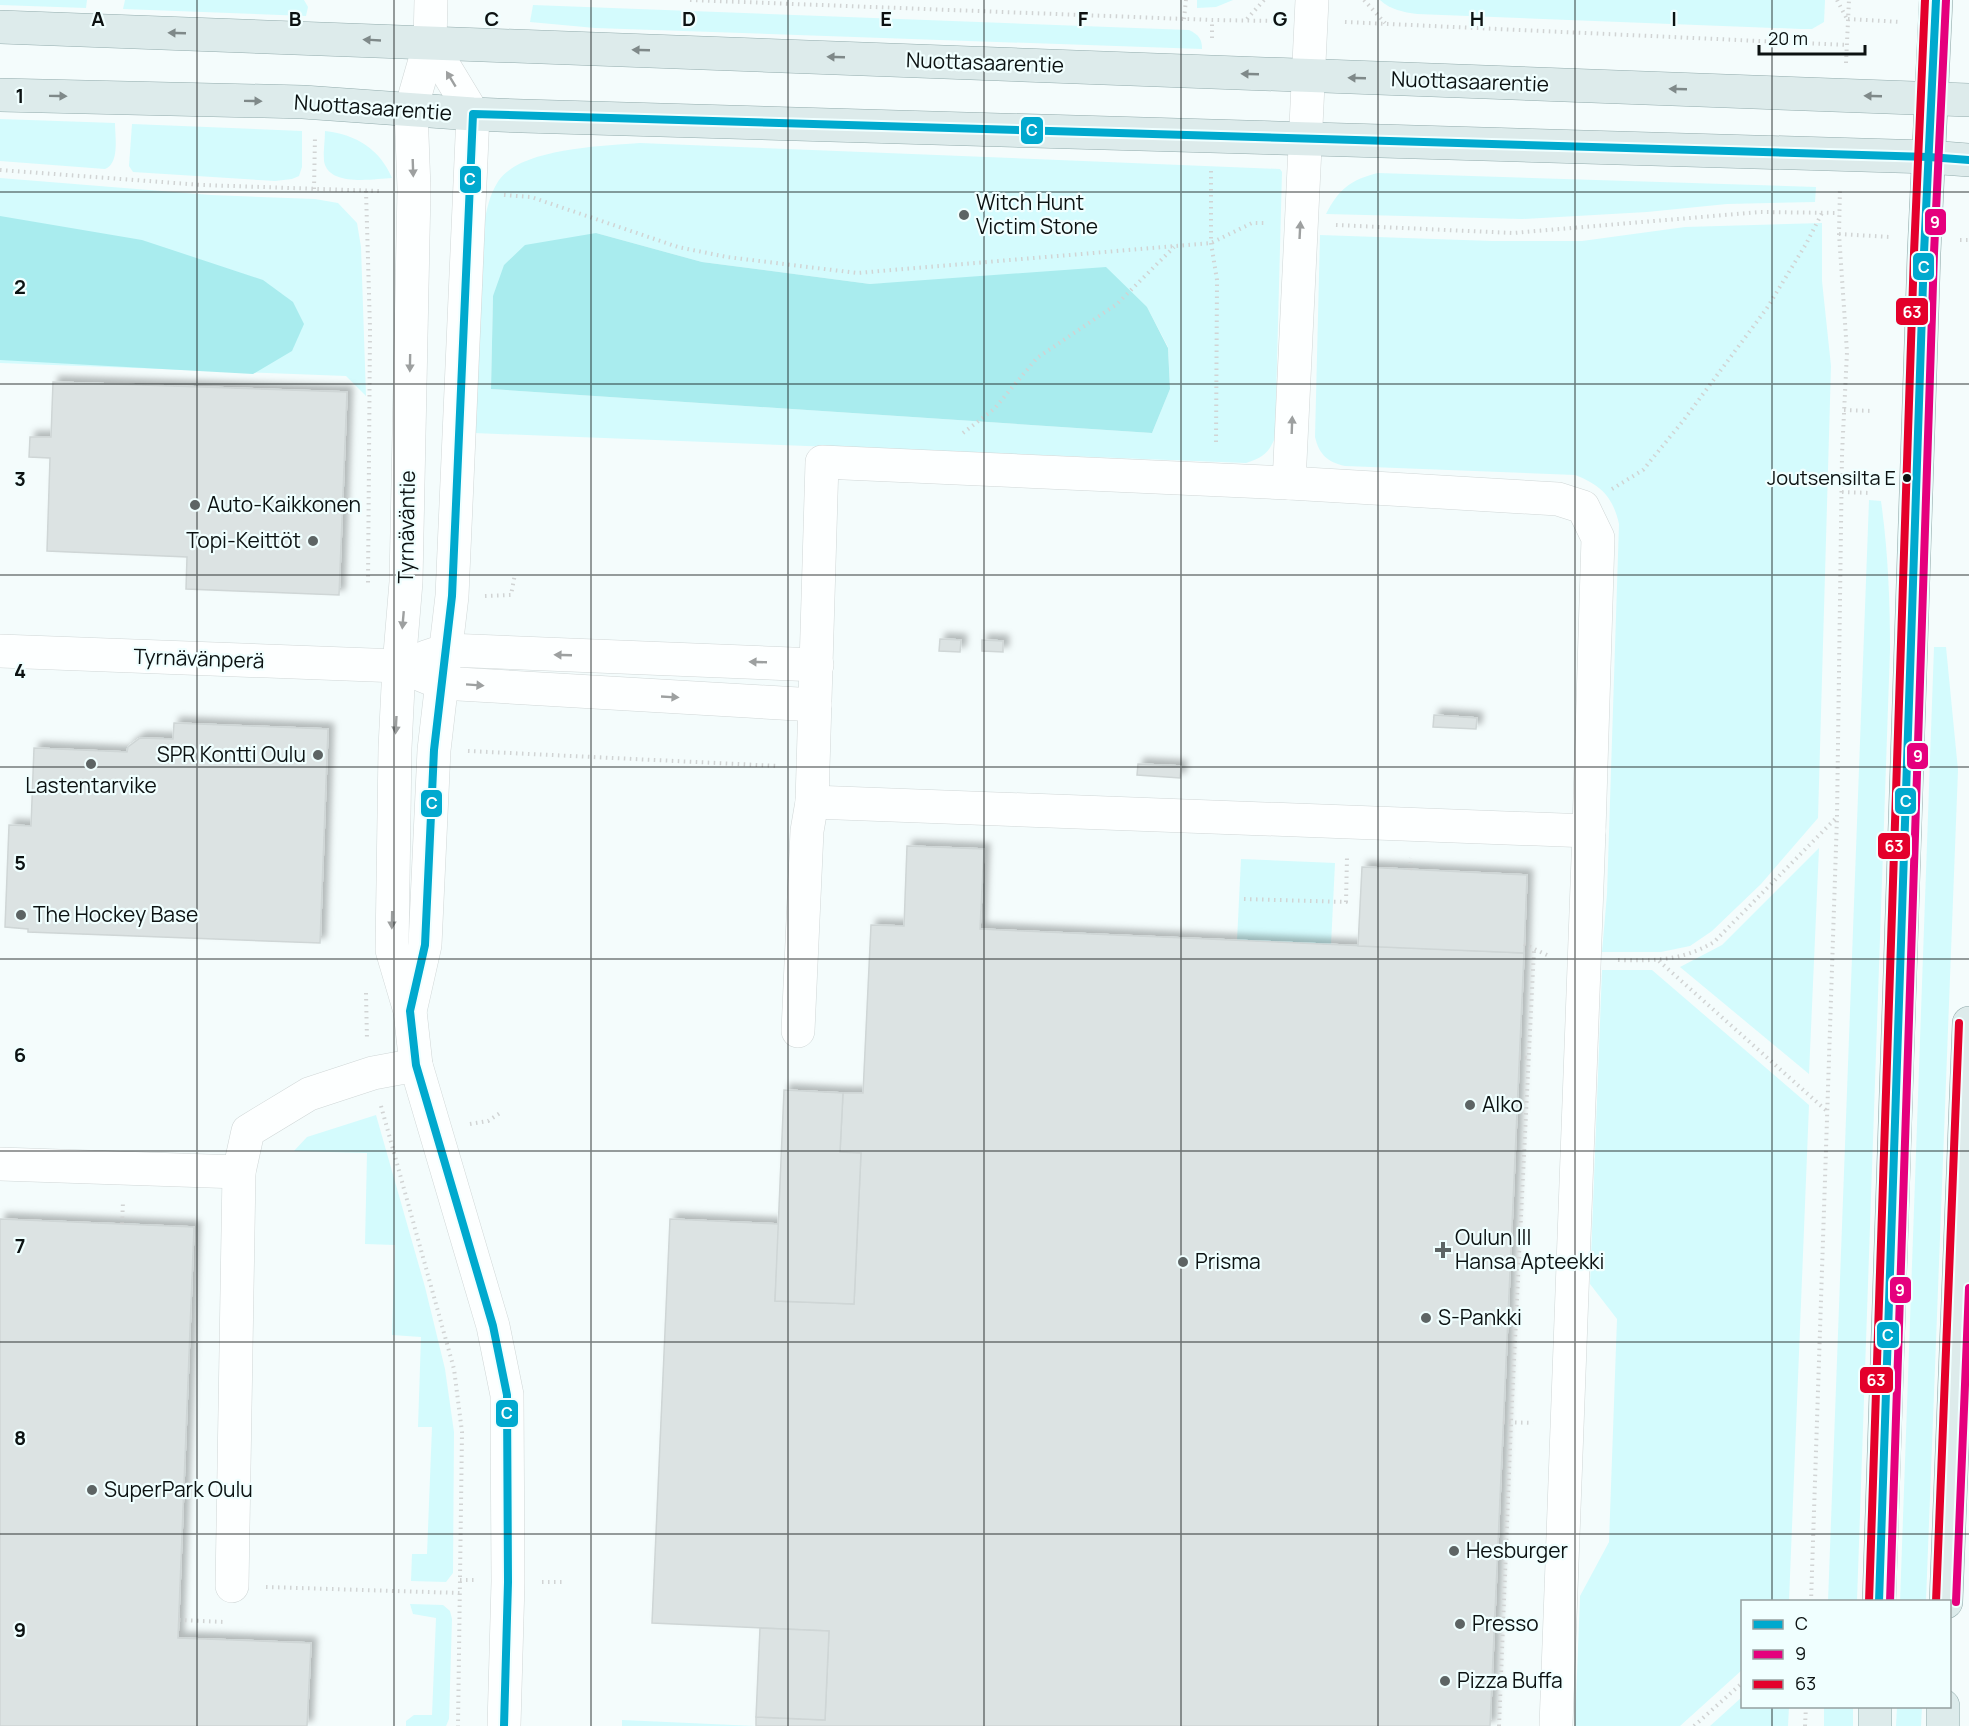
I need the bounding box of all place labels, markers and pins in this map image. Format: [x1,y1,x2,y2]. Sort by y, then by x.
place label: Witch Hunt Victim Stone [976,188,1098,240]
marker: Witch Hunt Victim Stone [957,208,971,222]
place label: Joutsensilta E [1767,464,1896,491]
marker: Joutsensilta E [1901,472,1913,484]
place label: Auto-Kaikkonen [207,490,361,518]
marker: Auto-Kaikkonen [188,498,202,512]
place label: Topi-Keittöt [186,526,301,554]
marker: Topi-Keittöt [306,534,320,548]
place label: SPR Kontti Oulu [157,740,306,768]
marker: SPR Kontti Oulu [311,748,325,762]
marker: Lastentarvike [84,757,98,771]
place label: Lastentarvike [25,771,157,799]
place label: The Hockey Base [33,900,198,928]
marker: The Hockey Base [14,908,28,922]
place label: Alko [1482,1090,1523,1118]
marker: Alko [1463,1098,1477,1112]
place label: Oulun III Hansa Apteekki [1455,1223,1604,1275]
marker: Oulun III Hansa Apteekki [1436,1243,1450,1257]
place label: Prisma [1195,1247,1261,1275]
marker: Prisma [1176,1255,1190,1269]
place label: S-Pankki [1438,1303,1522,1331]
marker: S-Pankki [1419,1311,1433,1325]
place label: SuperPark Oulu [104,1475,253,1503]
marker: SuperPark Oulu [85,1483,99,1497]
place label: Hesburger [1466,1536,1568,1564]
marker: Hesburger [1447,1544,1461,1558]
place label: Presso [1472,1609,1539,1637]
marker: Presso [1453,1617,1467,1631]
place label: Pizza Buffa [1457,1666,1563,1694]
marker: Pizza Buffa [1438,1674,1452,1688]

